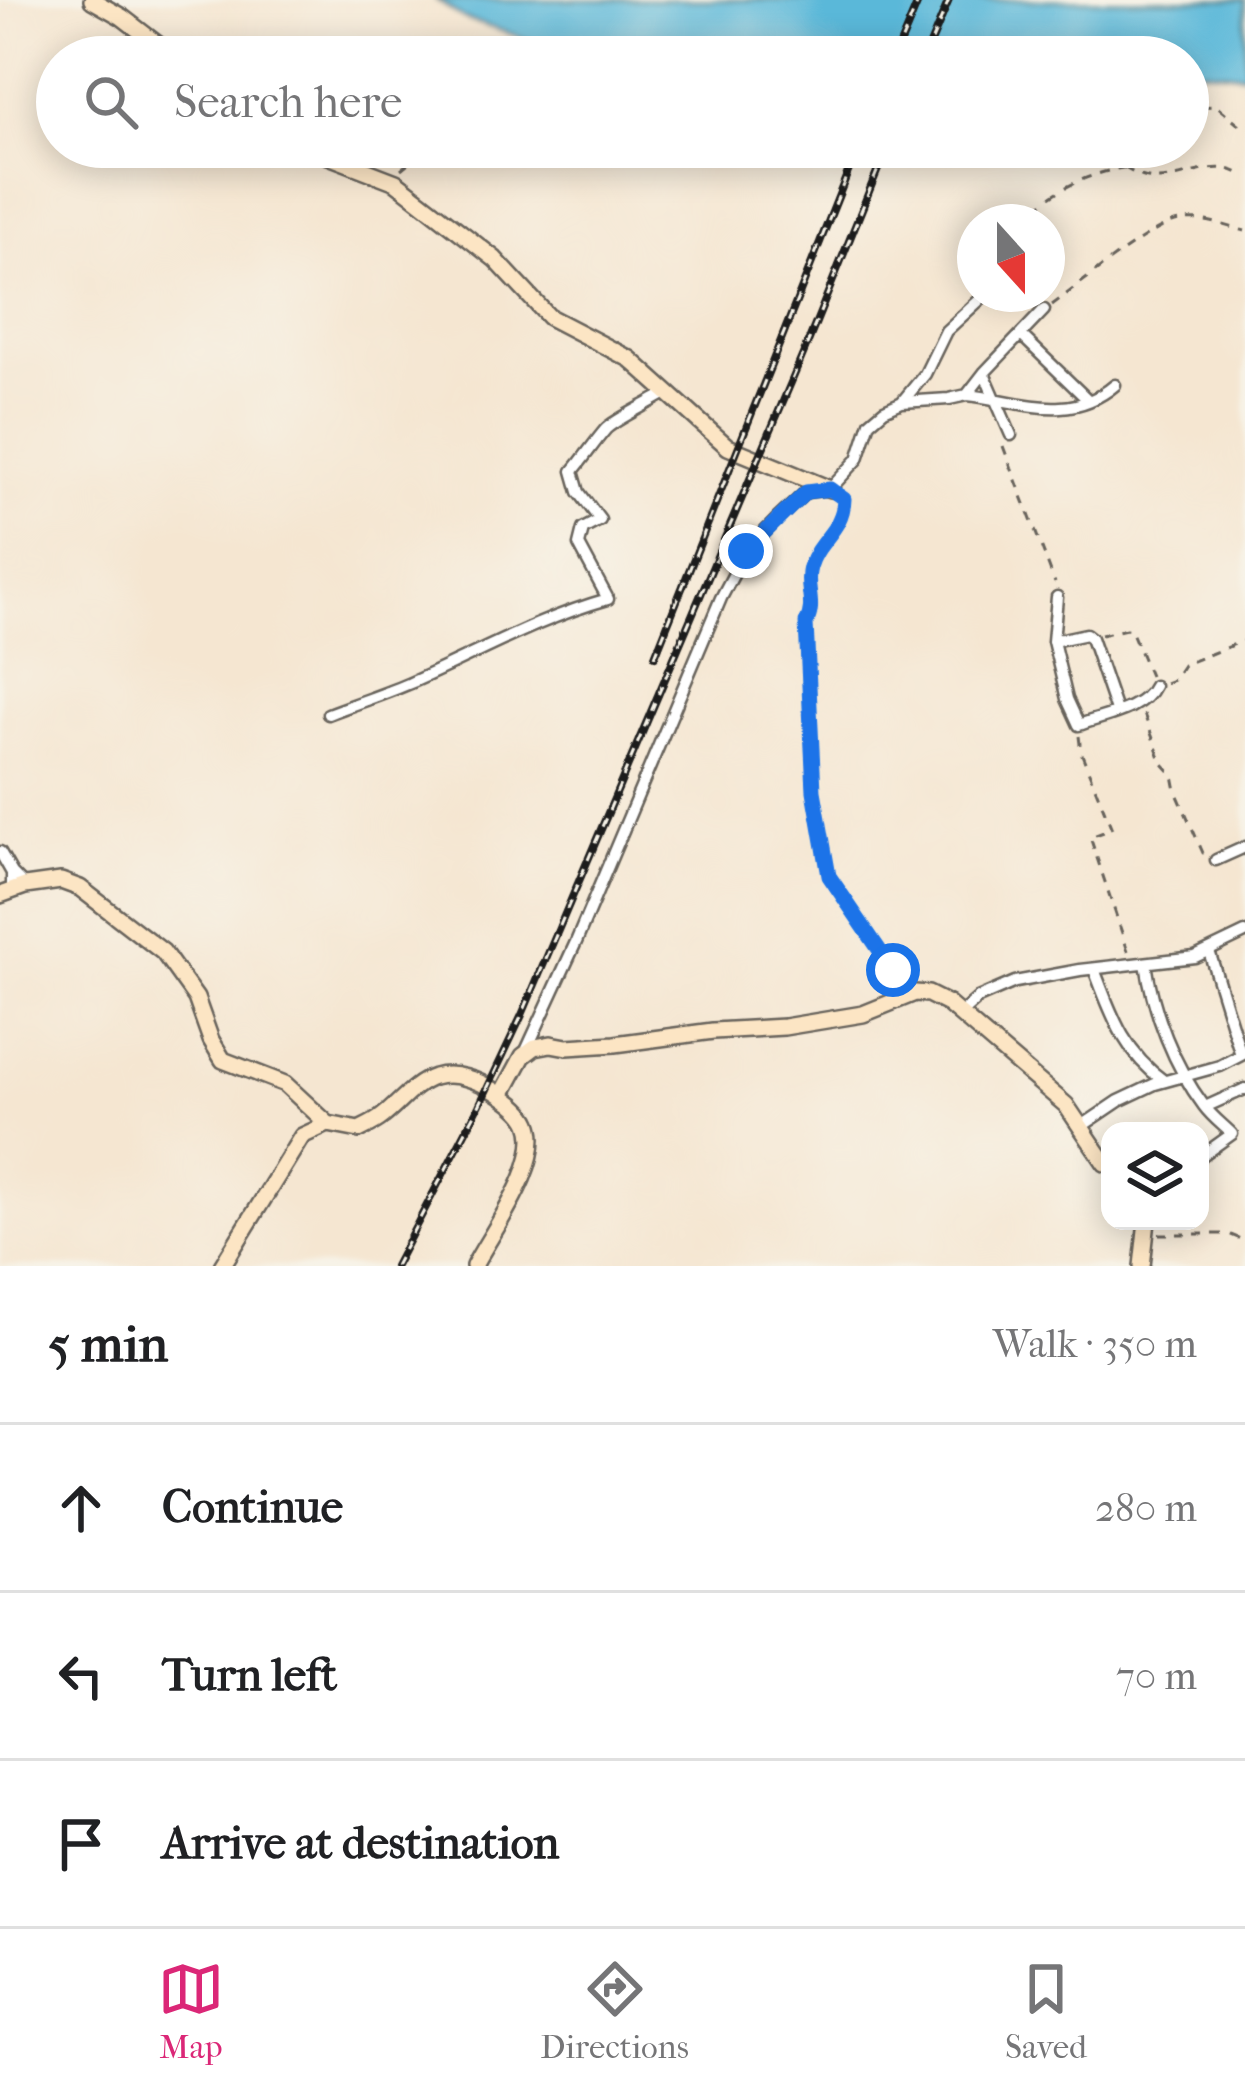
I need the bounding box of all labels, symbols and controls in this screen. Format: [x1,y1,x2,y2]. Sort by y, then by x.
search box [36,36,1209,168]
icon: search [78,69,144,135]
text: Search here [174,76,402,129]
north arrow [957,204,1065,312]
route end [719,524,773,578]
route start [866,943,920,997]
map controls [1101,1122,1209,1230]
button: layers [1101,1122,1209,1230]
text: 5 min [48,1314,168,1374]
text: Walk · 350 m [993,1321,1197,1367]
icon: ahead [48,1475,114,1541]
text: Continue [162,1481,343,1534]
text: 280 m [1095,1485,1197,1531]
icon: left [48,1643,114,1709]
text: Turn left [162,1649,337,1702]
text: 70 m [1116,1653,1197,1699]
icon: arrive [48,1811,114,1877]
text: Arrive at destination [162,1817,559,1870]
tab: Map [158,1956,224,2067]
tab: Directions [540,1956,689,2067]
tab: Saved [1005,1956,1087,2067]

